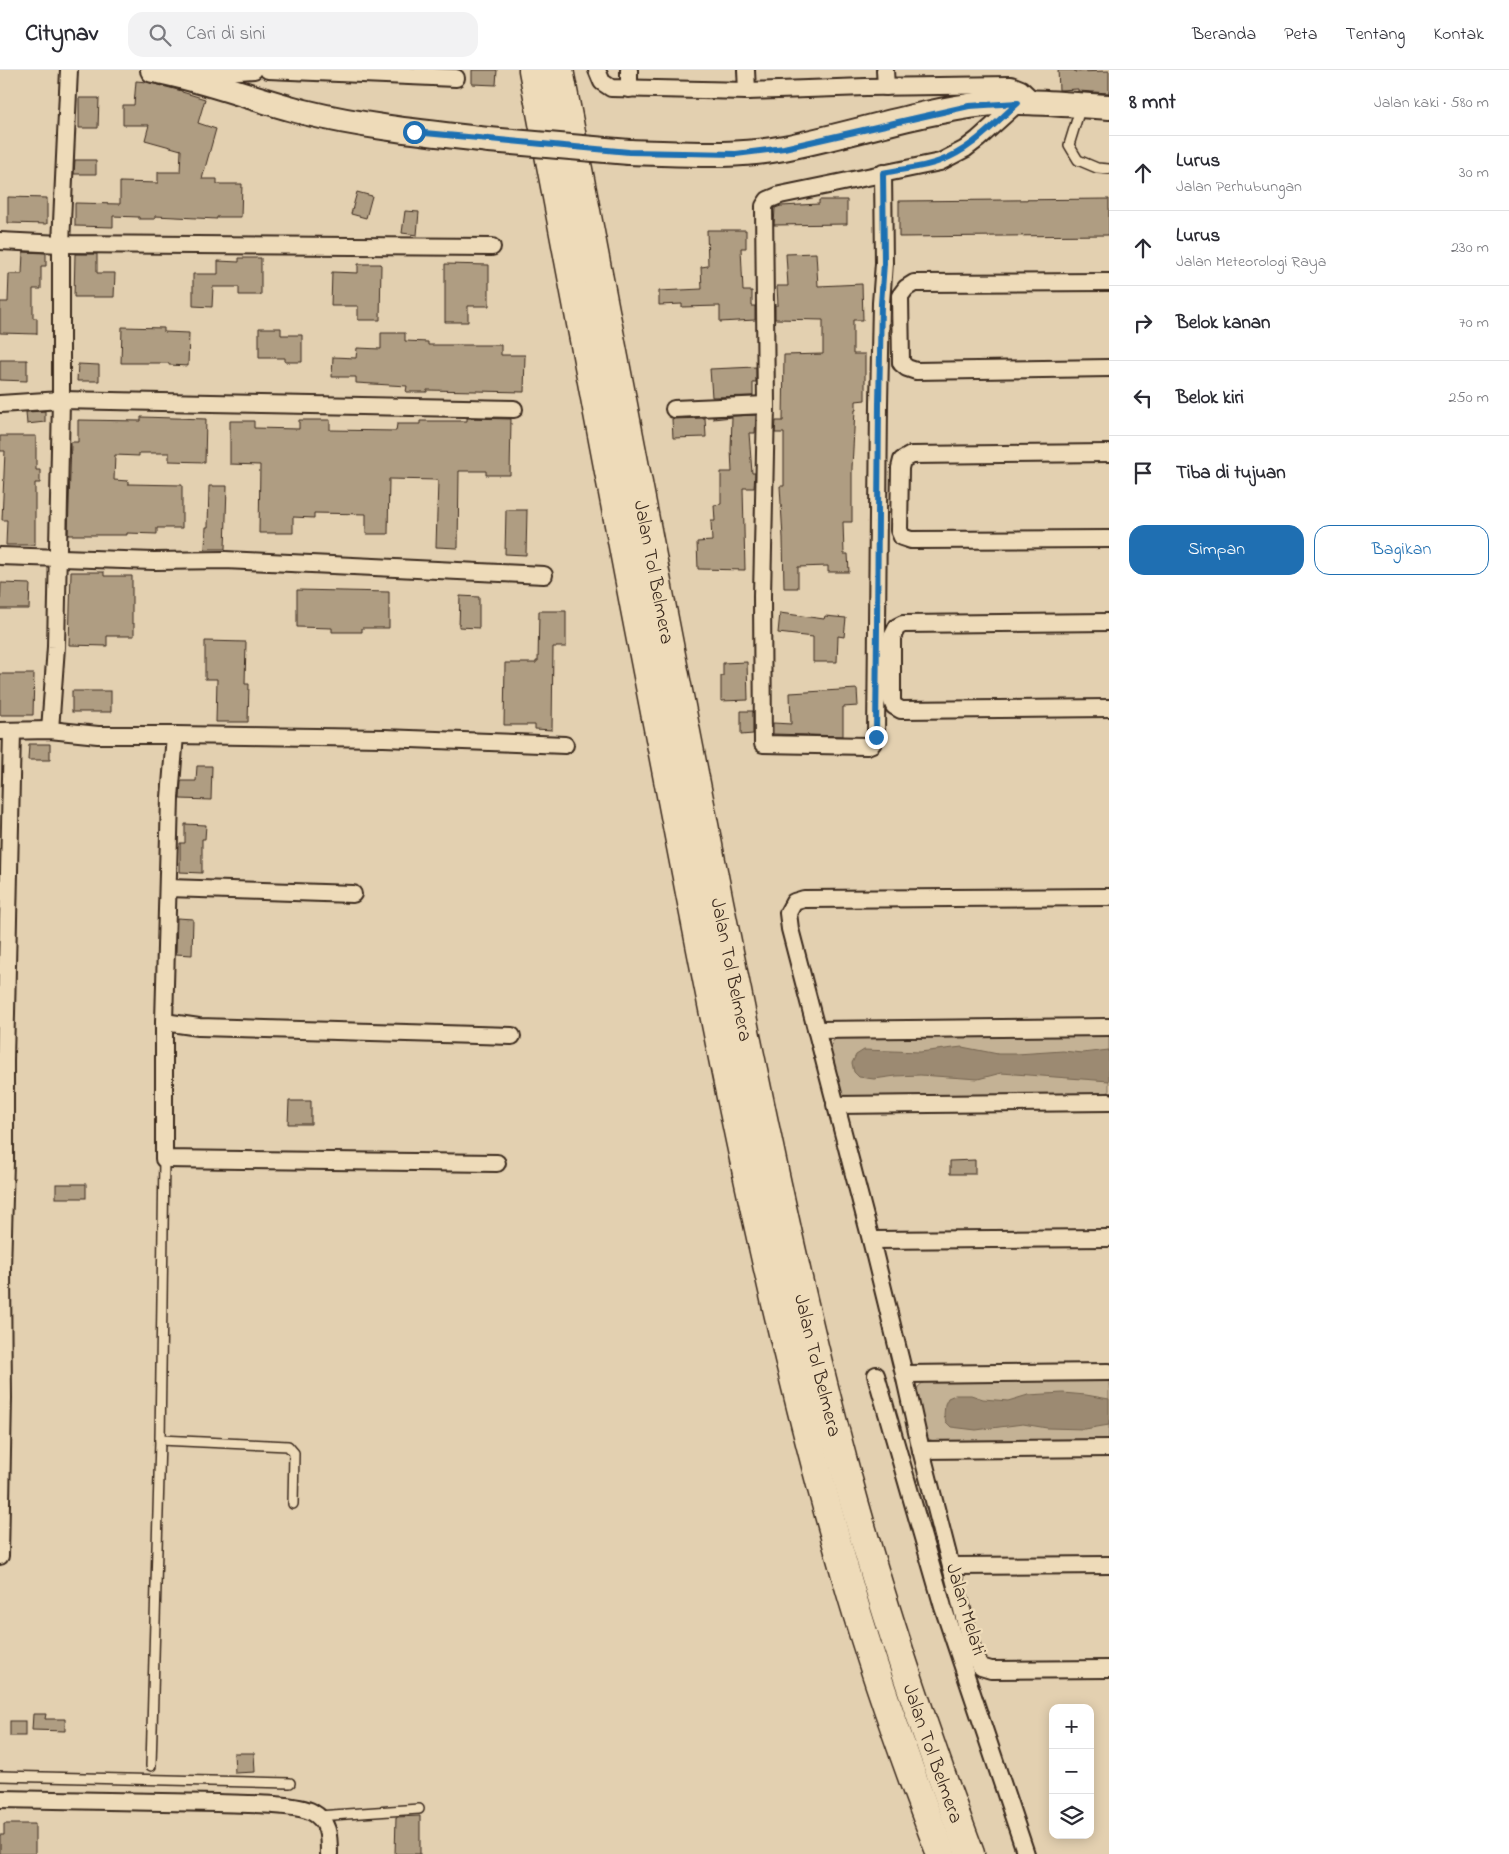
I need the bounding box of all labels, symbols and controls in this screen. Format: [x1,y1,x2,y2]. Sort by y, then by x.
search box [128,12,478,57]
text: Citynav [25,17,98,52]
icon: search [146,21,174,49]
text: Cari di sini [186,21,265,48]
text: Beranda [1192,22,1256,48]
text: Peta [1284,22,1317,48]
text: Tentang [1345,22,1405,48]
text: Kontak [1433,22,1484,48]
text: 8 mnt [1129,88,1176,118]
text: Jalan kaki · 580 m [1374,91,1489,115]
route start [403,121,426,144]
text: Lurus [1176,148,1220,175]
icon: ahead [1129,159,1157,187]
text: 30 m [1459,161,1489,185]
text: Jalan Perhubungan [1176,175,1302,199]
text: Lurus [1176,223,1220,250]
icon: ahead [1129,234,1157,262]
text: 230 m [1451,236,1489,260]
text: Jalan Meteorologi Raya [1176,250,1326,274]
icon: right [1129,309,1157,337]
text: Belok kanan [1176,310,1270,337]
text: 70 m [1459,311,1489,335]
icon: left [1129,384,1157,412]
text: Belok kiri [1176,385,1244,412]
text: 250 m [1449,386,1489,410]
icon: arrive [1129,459,1157,487]
text: Tiba di tujuan [1176,460,1286,487]
street label: Jalan Tol Belmera [625,498,680,647]
button: Simpan [1129,525,1304,575]
button: Bagikan [1314,525,1489,575]
route end [865,726,888,749]
street label: Jalan Tol Belmera [702,896,759,1044]
street label: Jalan Tol Belmera [785,1292,848,1440]
street label: Jalan Melati [937,1560,992,1659]
street label: Jalan Tol Belmera [894,1680,969,1828]
map controls [1049,1704,1094,1839]
button: + [1049,1704,1094,1749]
button: − [1049,1749,1094,1794]
button: layers [1049,1794,1094,1839]

